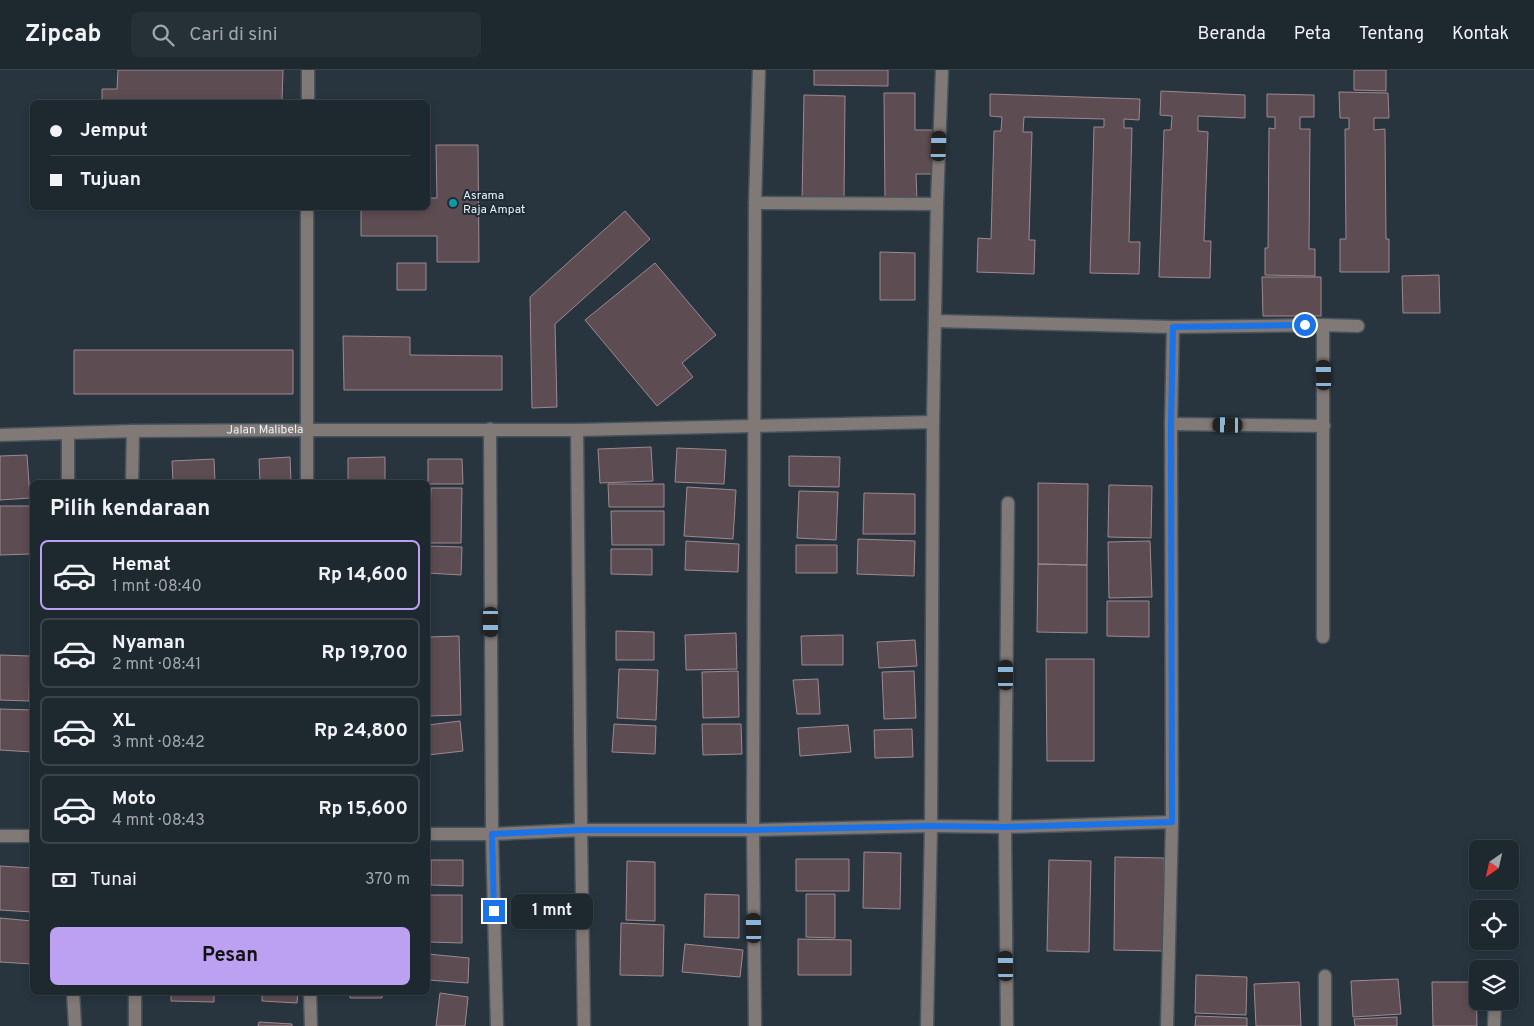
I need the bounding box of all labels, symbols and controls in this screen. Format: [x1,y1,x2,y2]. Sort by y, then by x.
search box [131,12,481,57]
text: Zipcab [25,20,101,50]
icon: search [149,21,177,49]
text: Cari di sini [189,23,278,47]
text: Beranda [1197,23,1266,46]
text: Peta [1294,23,1331,46]
text: Tentang [1359,23,1424,46]
text: Kontak [1452,23,1509,46]
text: Jemput [80,119,148,143]
car [930,131,947,161]
text: Tujuan [80,168,141,192]
place label: Asrama Raja Ampat [463,188,525,218]
marker: Asrama Raja Ampat [447,197,459,209]
route start [1294,314,1316,336]
car [1316,360,1331,390]
car [1212,417,1243,433]
street label: Jalan Malibela [226,422,303,438]
text: Pilih kendaraan [50,496,210,523]
icon: car [52,553,97,598]
text: Hemat [112,553,171,577]
text: Rp 14,600 [318,563,408,587]
text: 1 mnt · 08:40 [112,577,202,597]
car [483,607,498,637]
icon: car [52,631,97,676]
text: Nyaman [112,631,185,655]
text: Rp 19,700 [321,641,408,665]
text: 2 mnt · 08:41 [112,655,201,675]
car [998,660,1013,690]
icon: car [52,709,97,754]
text: XL [112,709,135,733]
text: Rp 24,800 [314,719,408,743]
text: 3 mnt · 08:42 [112,733,205,753]
icon: car [52,787,97,832]
text: Moto [112,787,156,811]
text: Rp 15,600 [318,797,408,821]
text: 4 mnt · 08:43 [112,811,205,831]
north arrow [1469,840,1519,890]
map controls [1469,840,1519,1010]
icon: cash [50,866,78,894]
text: Tunai [90,868,137,892]
text: 370 m [365,870,410,890]
callout: 1 mnt [512,894,594,928]
route end [483,900,505,922]
button: locate [1469,900,1519,950]
text: 1 mnt [532,901,572,921]
car [746,913,761,943]
button: Pesan [50,927,410,985]
car [998,951,1013,981]
button: layers [1469,960,1519,1010]

